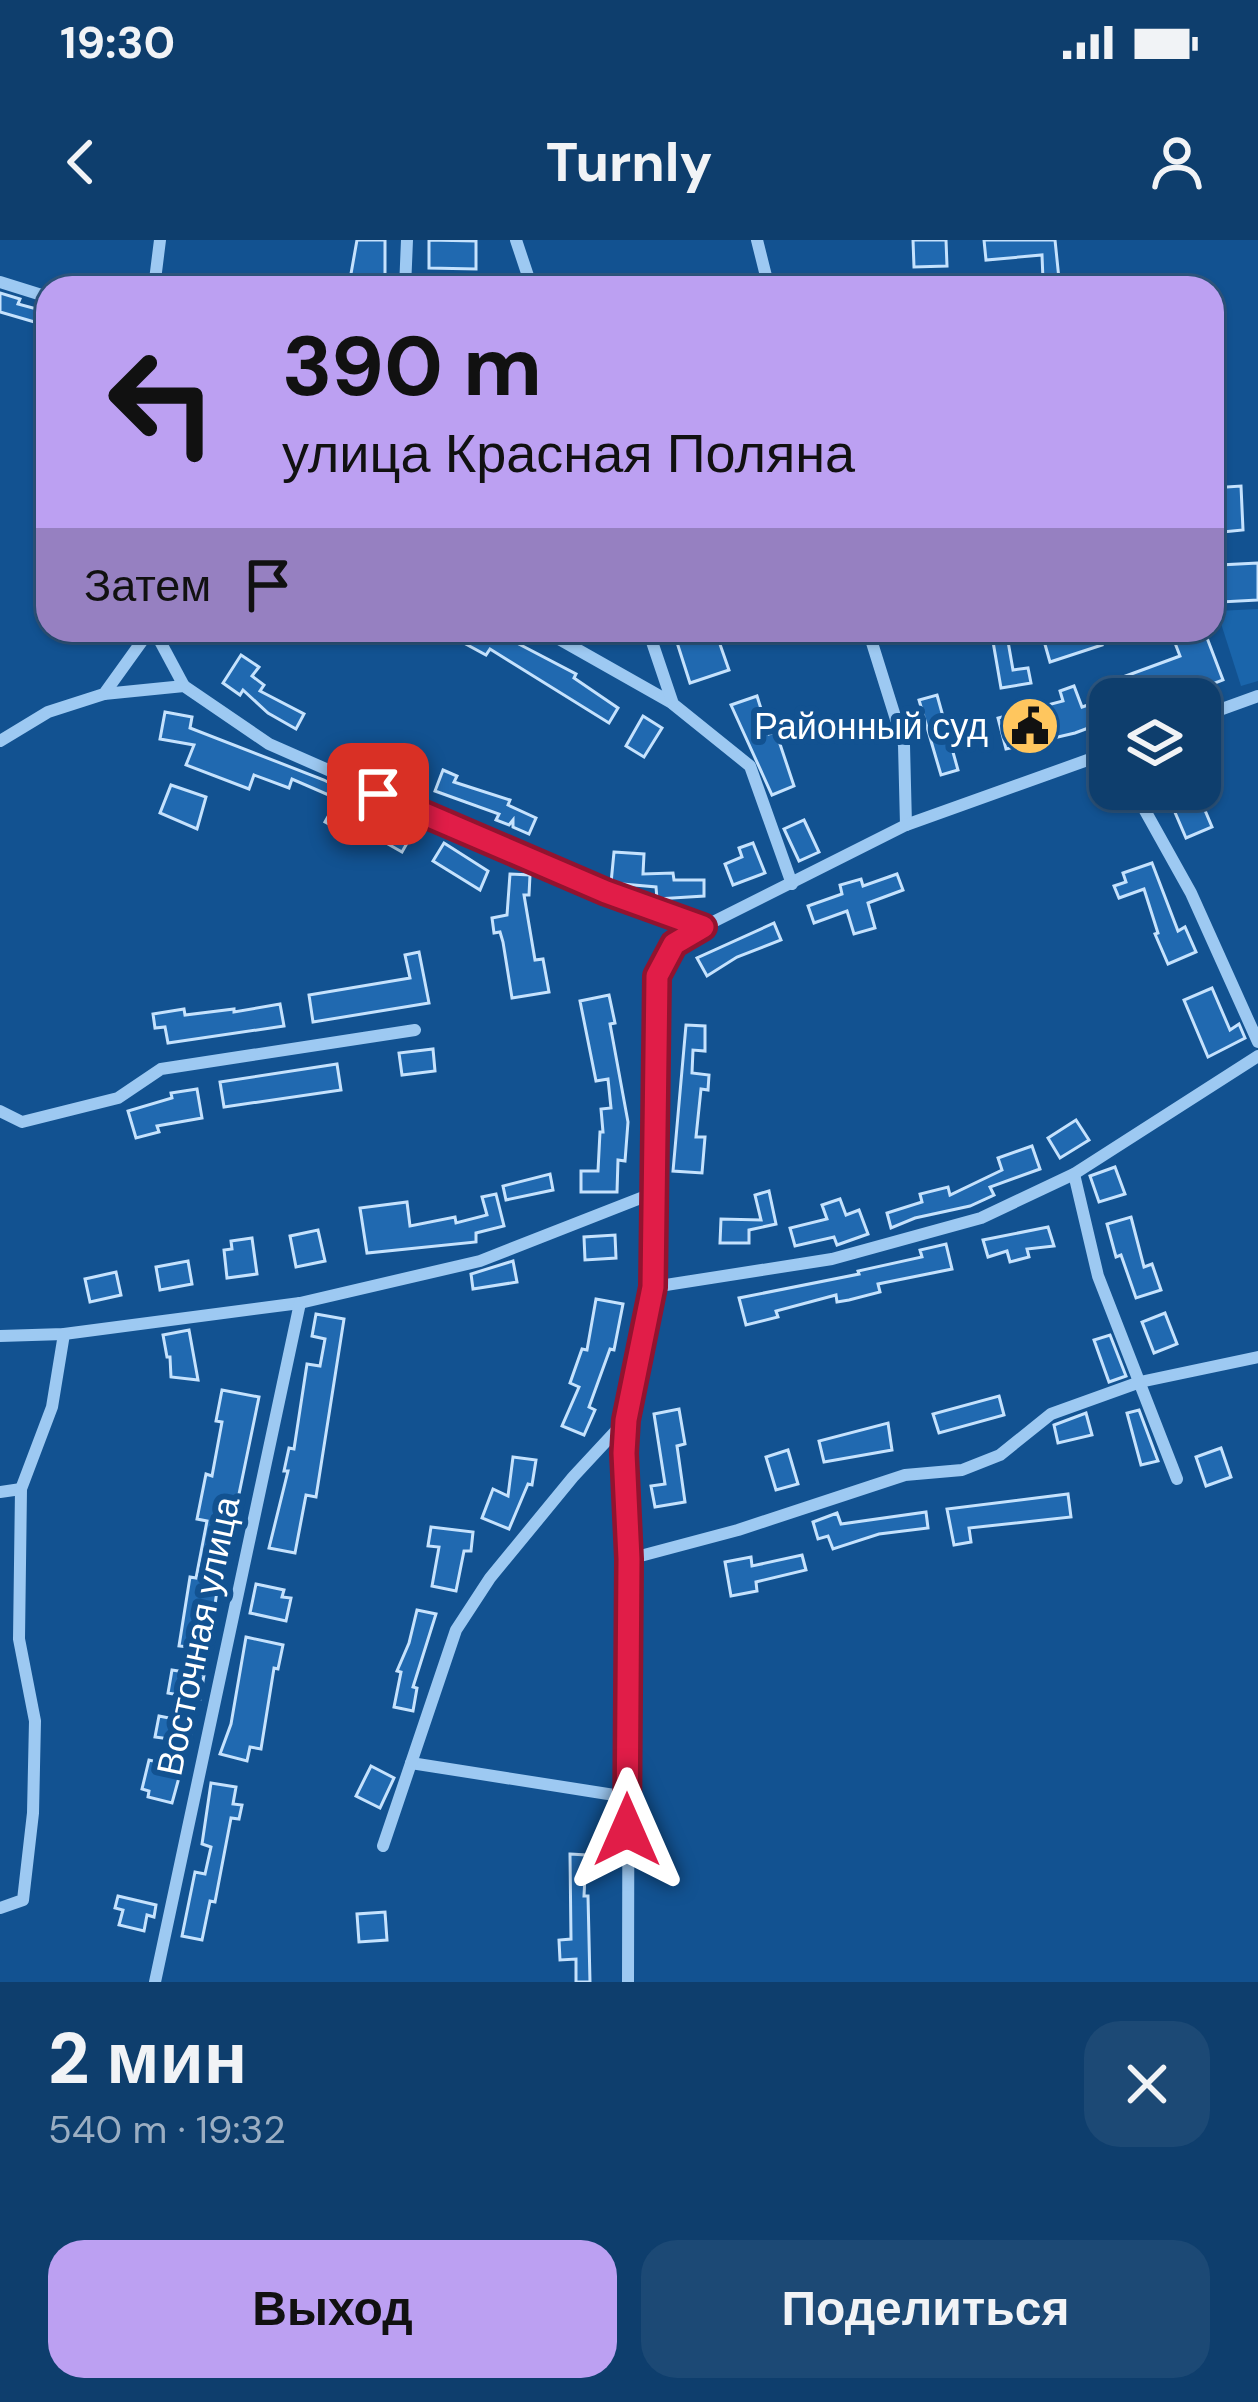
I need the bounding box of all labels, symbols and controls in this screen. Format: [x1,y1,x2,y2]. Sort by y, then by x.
text: 19:30 [60,13,175,72]
text: Turnly [546,127,712,198]
icon: back [48,129,114,195]
icon: person [1144,129,1210,195]
text: 390 m [282,312,542,421]
icon: left [84,324,240,480]
text: улица Красная Поляна [282,418,855,489]
icon: arrive [235,552,301,618]
text: Затем [84,556,211,615]
map controls [1089,678,1221,810]
button: layers [1089,678,1221,810]
public building icon: Районный суд [999,695,1061,757]
place label: Районный суд [754,703,988,750]
pin [327,743,429,845]
icon: arrive [345,761,411,827]
street label: Восточная улица [145,1491,251,1780]
position arrow [564,1767,690,1893]
text: 2 мин [48,2012,247,2105]
button: close [1084,2021,1210,2147]
text: 540 m · 19:32 [48,2104,286,2155]
button: Выход [48,2240,617,2378]
button: Поделиться [641,2240,1210,2378]

